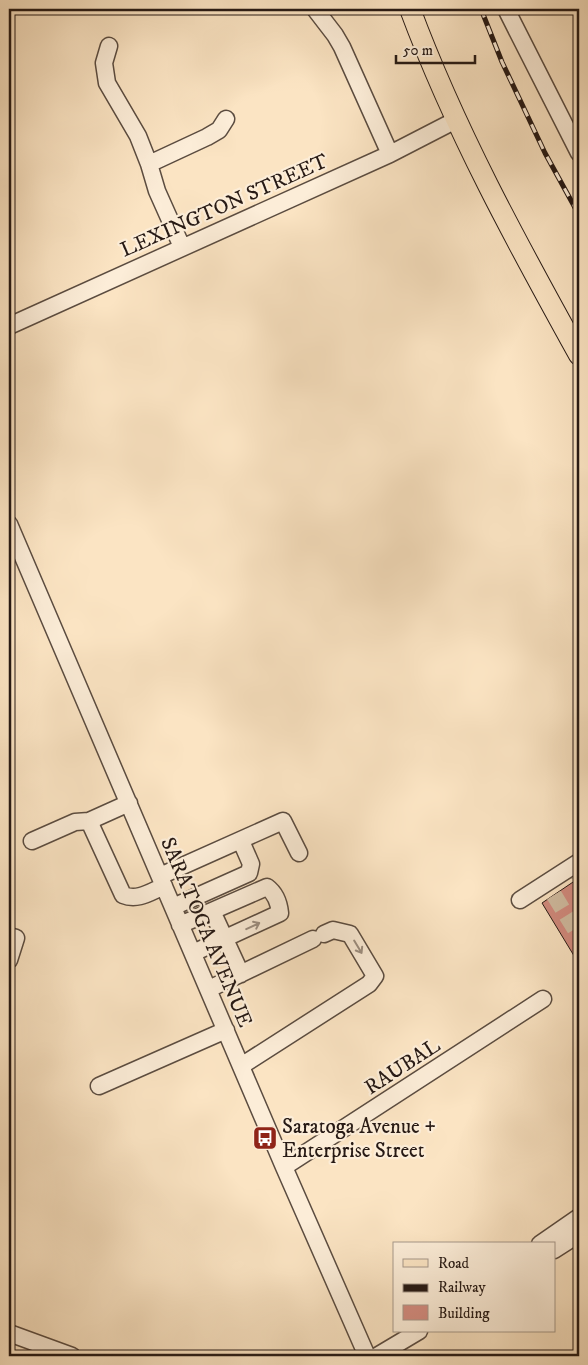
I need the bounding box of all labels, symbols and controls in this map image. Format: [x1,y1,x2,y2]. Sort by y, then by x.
scale bar [396,32,474,64]
text: 50 m [403,41,433,60]
street label: LEXINGTON STREET [117,148,332,263]
street label: SARATOGA AVENUE [154,834,258,1031]
one-way arrow [245,921,260,930]
one-way arrow [354,940,364,954]
street label: RAUBAL [360,1033,445,1101]
place label: Saratoga Avenue + Enterprise Street [282,1114,436,1164]
bus stop icon: Saratoga Avenue + Enterprise Street [252,1125,278,1151]
legend [393,1242,556,1332]
text: Road [438,1254,470,1273]
text: Railway [438,1278,486,1297]
text: Building [438,1304,490,1323]

